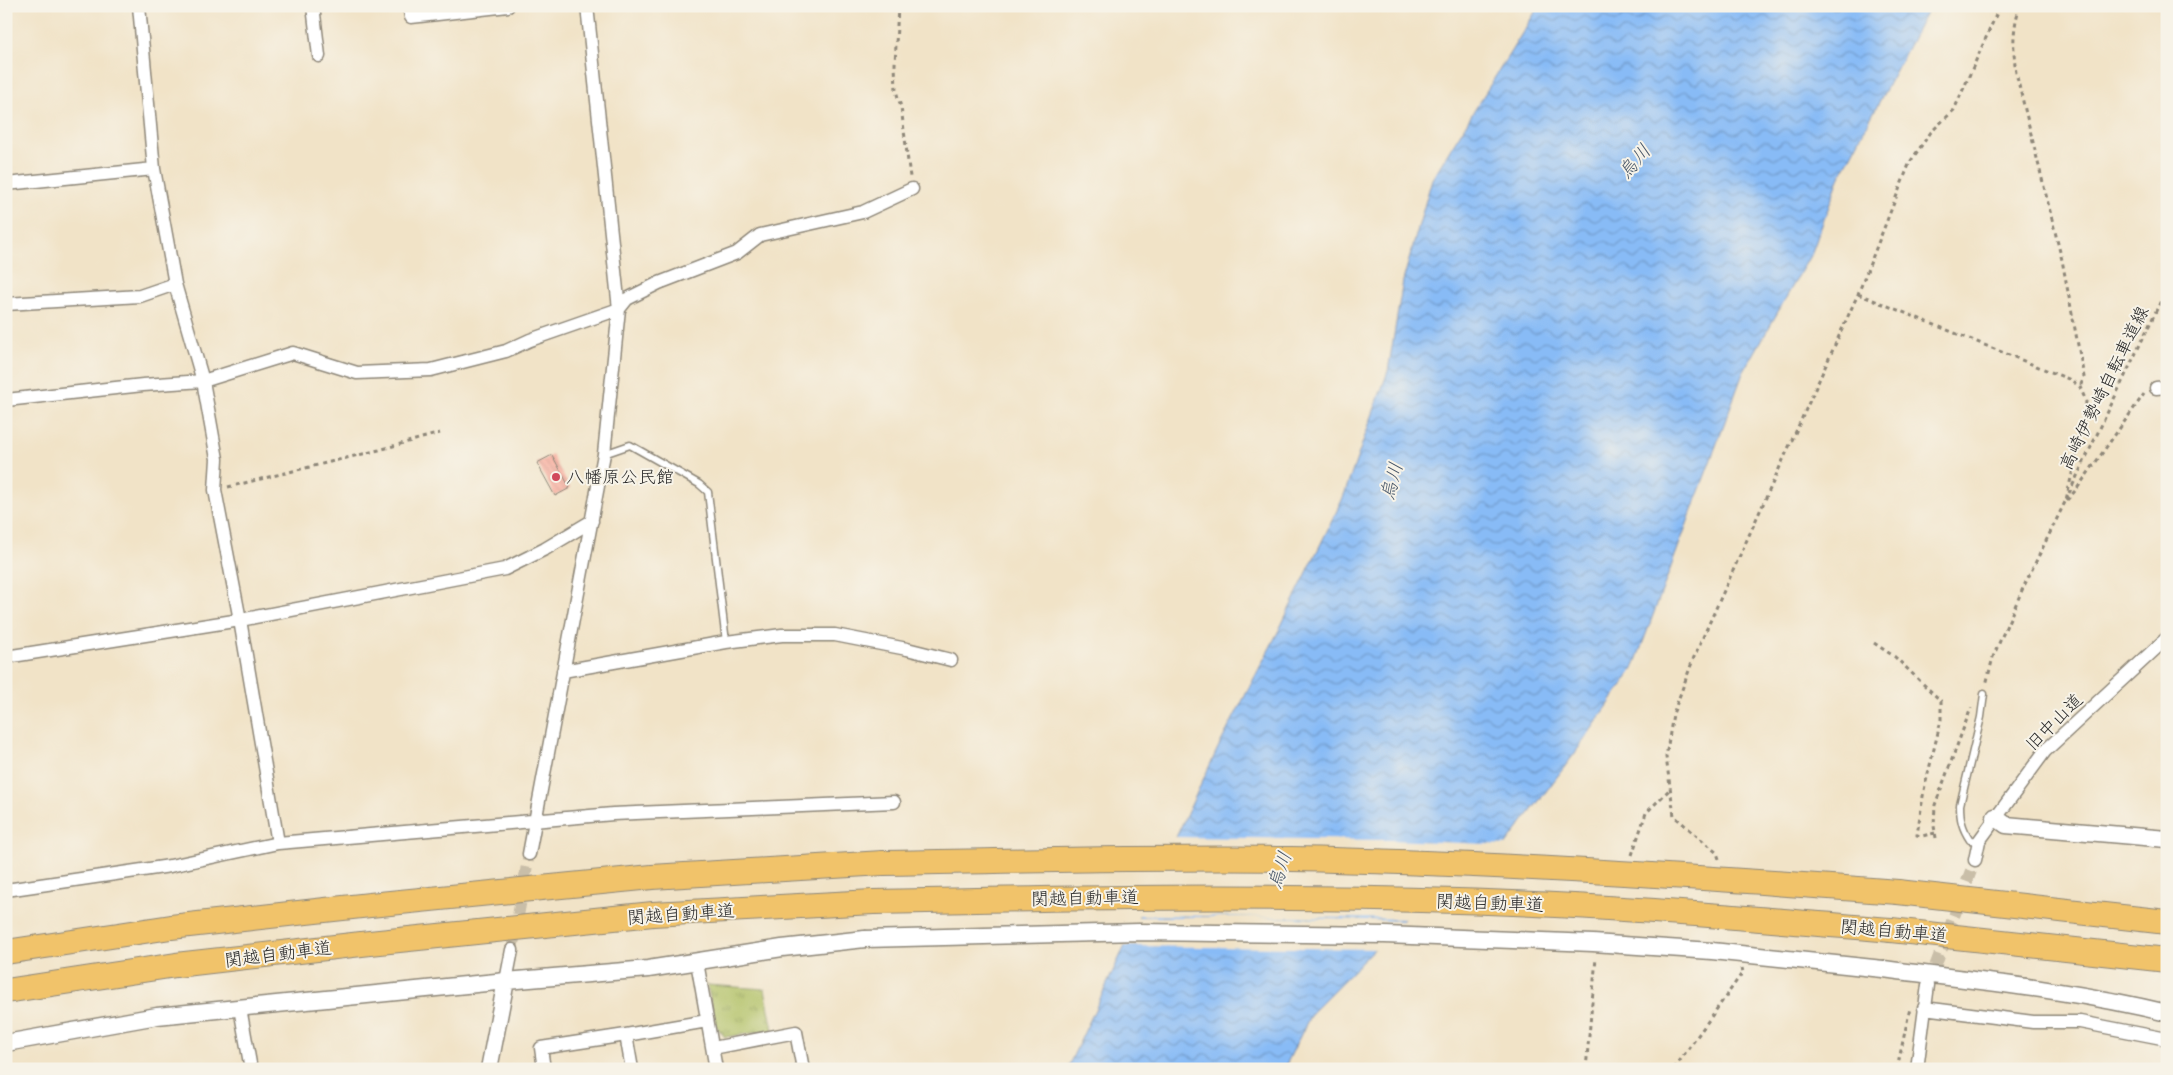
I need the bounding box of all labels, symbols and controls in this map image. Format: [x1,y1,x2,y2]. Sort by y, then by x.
water label: 烏川 [1614,140,1659,186]
street label: 高崎伊勢崎自転車道線 [2056,303,2157,475]
water label: 烏川 [1376,460,1412,504]
place label: 八幡原公民館 [566,467,674,492]
marker: 八幡原公民館 [550,471,562,483]
street label: 旧中山道 [2021,689,2090,758]
water label: 烏川 [1263,849,1301,894]
street label: 関越自動車道 [1031,887,1139,914]
street label: 関越自動車道 [1436,891,1544,920]
street label: 関越自動車道 [626,900,736,933]
street label: 関越自動車道 [1839,916,1949,951]
street label: 関越自動車道 [223,937,333,975]

